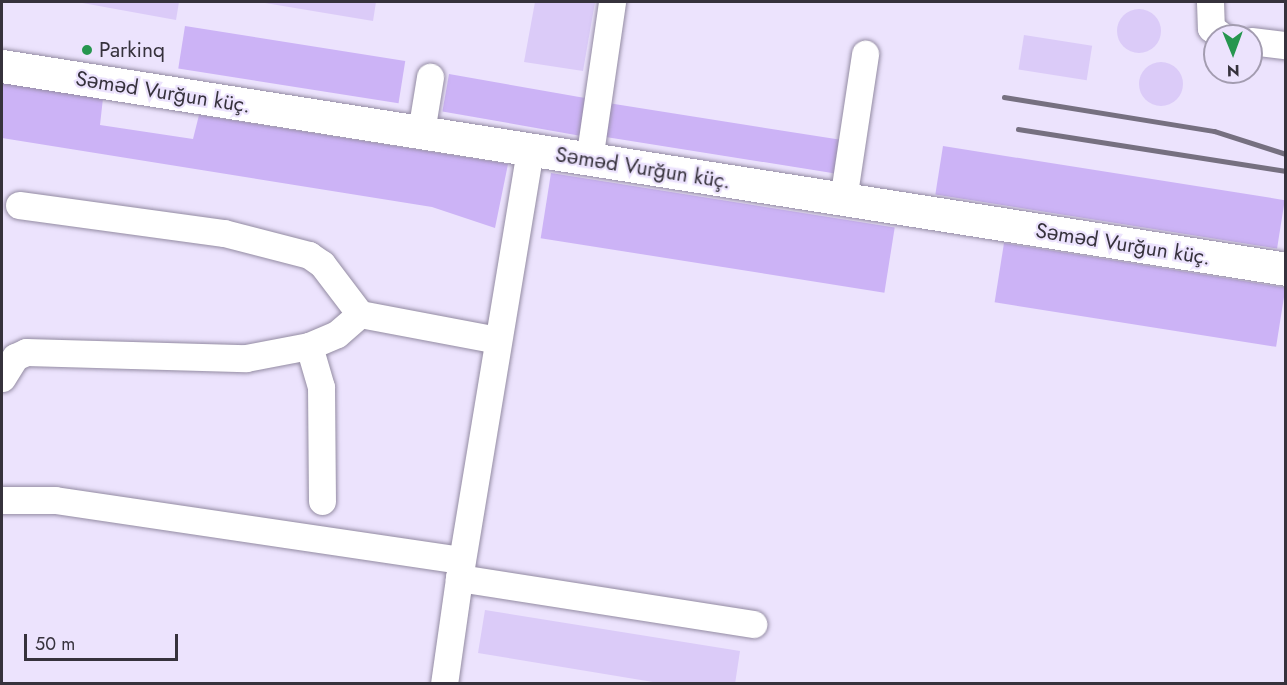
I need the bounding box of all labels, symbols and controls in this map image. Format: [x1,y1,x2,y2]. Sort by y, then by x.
north arrow [1203,24,1263,84]
place label: Parkinq [99,37,165,63]
marker: Parkinq [80,43,94,57]
text: N [1227,59,1240,82]
street label: Səməd Vurğun küç. [74,66,252,118]
street label: Səməd Vurğun küç. [554,142,732,194]
street label: Səməd Vurğun küç. [1034,218,1212,270]
scale bar [27,622,182,660]
text: 50 m [35,631,75,657]

